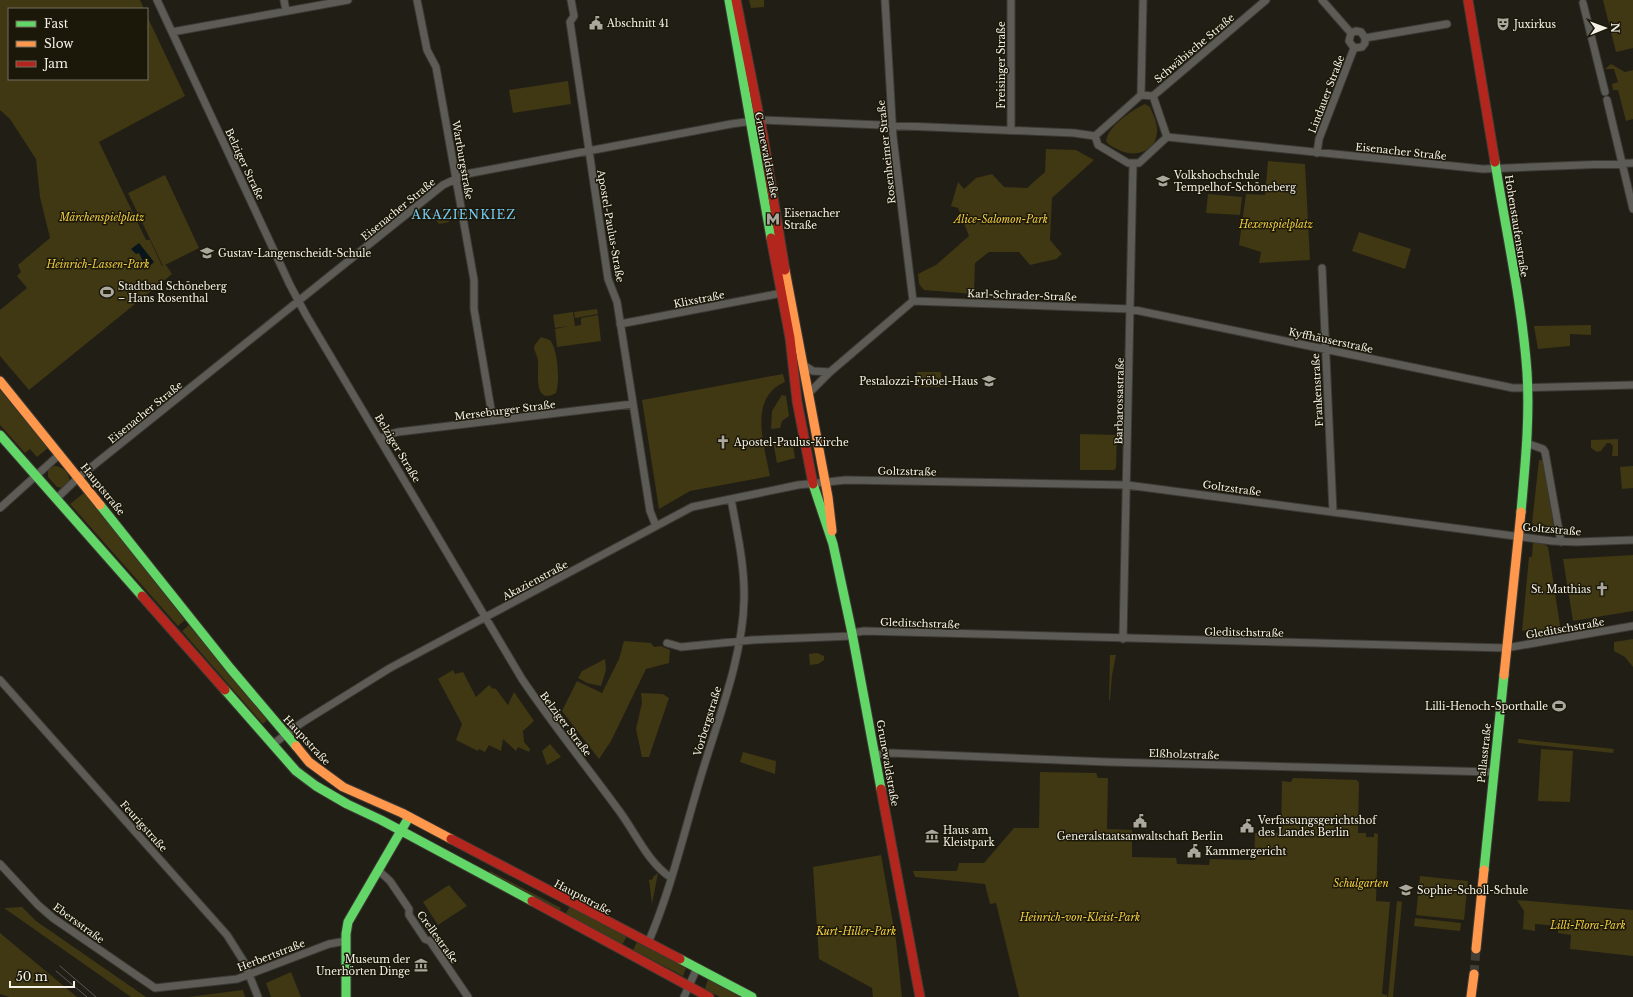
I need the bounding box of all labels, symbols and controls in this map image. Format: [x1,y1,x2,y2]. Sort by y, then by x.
legend [8,8,148,80]
north arrow [1585,8,1625,48]
street label: Schwäbische Straße [1152,11,1237,86]
public building icon: Abschnitt 41 [588,15,604,31]
text: Fast [44,16,69,31]
theatre icon: Juxirkus [1495,16,1511,32]
place label: Abschnitt 41 [606,17,669,30]
place label: Juxirkus [1512,18,1557,31]
street label: Freisinger Straße [995,21,1008,109]
text: N [1608,23,1622,34]
text: Slow [44,36,74,51]
street label: Lindauer Straße [1306,53,1347,135]
text: Jam [42,56,68,71]
street label: Rosenheimer Straße [875,99,898,205]
street label: Grunewaldstraße [752,111,781,200]
street label: Wartburgstraße [449,118,476,201]
street label: Belziger Straße [222,126,267,202]
street label: Eisenacher Straße [1355,140,1448,163]
street label: Apostel-Paulus-Straße [594,168,627,284]
place label: Volkshochschule Tempelhof-Schöneberg [1173,169,1297,194]
school or university icon: Volkshochschule Tempelhof-Schöneberg [1155,173,1171,189]
street label: Hohenstaufenstraße [1502,174,1531,278]
street label: Eisenacher Straße [359,175,438,243]
district label: AKAZIENKIEZ [411,207,516,222]
place label: Eisenacher Straße [784,207,840,232]
park label: Märchenspielplatz [59,211,144,224]
metro station icon: Eisenacher Straße [765,211,781,227]
park label: Alice-Salomon-Park [952,213,1048,226]
park label: Hexenspielplatz [1238,218,1313,231]
school or university icon: Gustav-Langenscheidt-Schule [199,245,215,261]
place label: Gustav-Langenscheidt-Schule [218,247,371,260]
park label: Heinrich-Lassen-Park [46,258,149,271]
place label: Stadtbad Schöneberg – Hans Rosenthal [118,280,228,305]
sports icon: Stadtbad Schöneberg – Hans Rosenthal [99,284,115,300]
street label: Karl-Schrader-Straße [967,287,1077,304]
street label: Klixstraße [672,288,726,311]
street label: Kyffhäuserstraße [1287,325,1375,356]
street label: Frankenstraße [1309,353,1326,427]
street label: Barbarossastraße [1112,357,1127,445]
school or university icon: Pestalozzi-Fröbel-Haus [981,373,997,389]
place label: Pestalozzi-Fröbel-Haus [859,375,978,388]
street label: Eisenacher Straße [106,378,185,446]
street label: Merseburger Straße [454,398,557,423]
street label: Belziger Straße [372,412,423,485]
church icon: Apostel-Paulus-Kirche [715,434,731,450]
place label: Apostel-Paulus-Kirche [733,436,849,449]
street label: Hauptstraße [78,461,128,518]
street label: Goltzstraße [877,464,937,479]
street label: Goltzstraße [1202,478,1262,499]
street label: Goltzstraße [1522,520,1582,539]
street label: Akazienstraße [499,558,570,604]
church icon: St. Matthias [1594,581,1610,597]
place label: St. Matthias [1531,583,1591,596]
street label: Gleditschstraße [1525,615,1606,642]
street label: Gleditschstraße [880,616,960,631]
street label: Gleditschstraße [1204,625,1284,640]
street label: Vorbergstraße [690,684,724,759]
street label: Belziger Straße [537,689,594,759]
sports icon: Lilli-Henoch-Sporthalle [1551,698,1567,714]
place label: Lilli-Henoch-Sporthalle [1425,700,1548,713]
street label: Hauptstraße [280,713,333,768]
street label: Grunewaldstraße [873,719,902,808]
street label: Pallasstraße [1475,722,1494,784]
street label: Elßholzstraße [1148,747,1220,762]
street label: Feurigstraße [117,798,170,855]
public building icon: Generalstaatsanwaltschaft Berlin [1132,813,1148,829]
place label: Verfassungsgerichtshof des Landes Berlin [1257,814,1378,839]
public building icon: Verfassungsgerichtshof des Landes Berlin [1239,818,1255,834]
place label: Haus am Kleistpark [943,824,996,849]
museum icon: Haus am Kleistpark [924,828,940,844]
place label: Generalstaatsanwaltschaft Berlin [1057,830,1223,843]
public building icon: Kammergericht [1186,843,1202,859]
place label: Kammergericht [1205,845,1286,858]
street label: Hauptstraße [552,877,614,918]
park label: Schulgarten [1333,877,1389,890]
school or university icon: Sophie-Scholl-Schule [1398,882,1414,898]
place label: Sophie-Scholl-Schule [1417,884,1528,897]
street label: Ebersstraße [51,901,107,946]
street label: Crellestraße [414,908,461,966]
park label: Heinrich-von-Kleist-Park [1019,911,1140,924]
park label: Lilli-Flora-Park [1549,919,1626,932]
park label: Kurt-Hiller-Park [815,925,896,938]
street label: Herbertstraße [235,936,307,974]
place label: Museum der Unerhörten Dinge [316,953,410,978]
museum icon: Museum der Unerhörten Dinge [413,957,429,973]
scale bar [10,963,74,989]
text: 50 m [16,969,48,984]

